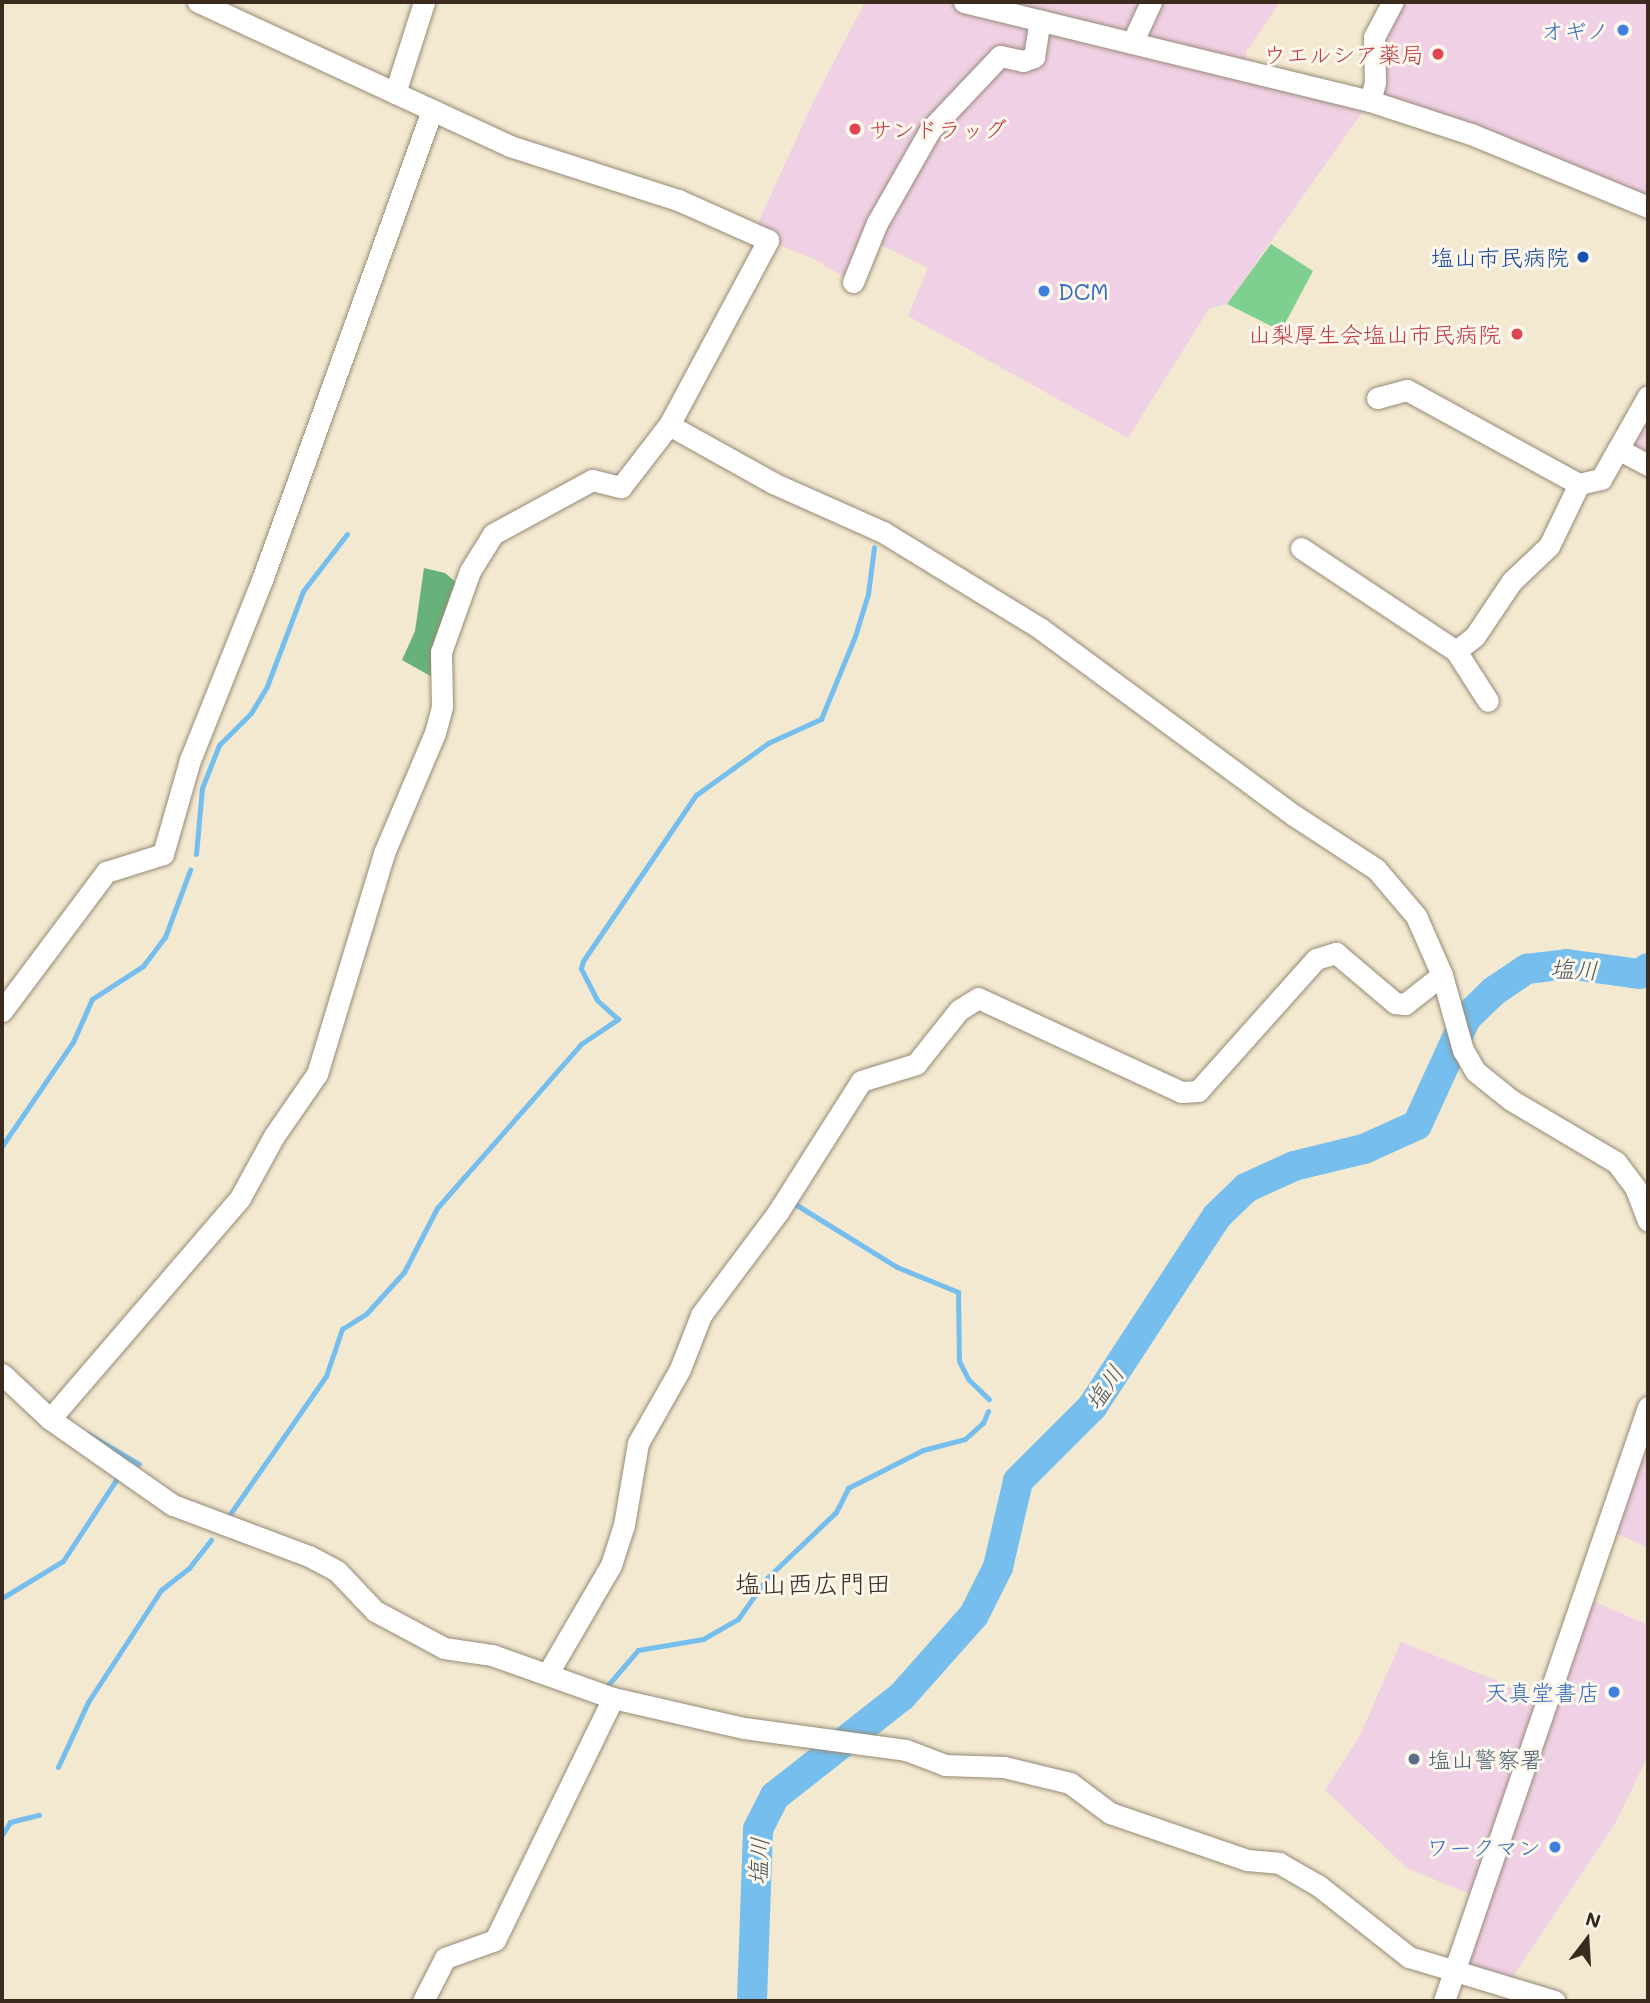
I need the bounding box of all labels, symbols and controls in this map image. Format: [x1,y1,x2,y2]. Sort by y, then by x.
place label: オギノ [1540,16,1609,44]
marker: オギノ [1615,22,1631,38]
place label: ウエルシア薬局 [1263,40,1424,68]
marker: ウエルシア薬局 [1430,46,1446,62]
place label: サンドラッグ [869,115,1007,143]
marker: サンドラッグ [847,121,863,137]
place label: 塩山市民病院 [1431,243,1569,271]
marker: 塩山市民病院 [1575,249,1591,265]
place label: DCM [1058,277,1109,305]
marker: DCM [1036,283,1052,299]
place label: 山梨厚生会塩山市民病院 [1248,320,1501,348]
marker: 山梨厚生会塩山市民病院 [1507,324,1527,344]
water label: 塩川 [1550,954,1598,984]
water label: 塩川 [1078,1359,1130,1415]
district label: 塩山西広門田 [735,1568,891,1600]
place label: 天真堂書店 [1485,1678,1600,1706]
marker: 天真堂書店 [1606,1684,1622,1700]
place label: 塩山警察署 [1428,1745,1543,1773]
marker: 塩山警察署 [1406,1751,1422,1767]
place label: ワークマン [1426,1833,1541,1861]
water label: 塩川 [742,1836,774,1886]
marker: ワークマン [1547,1839,1563,1855]
north arrow [1552,1905,1622,1975]
text: N [1583,1905,1604,1933]

